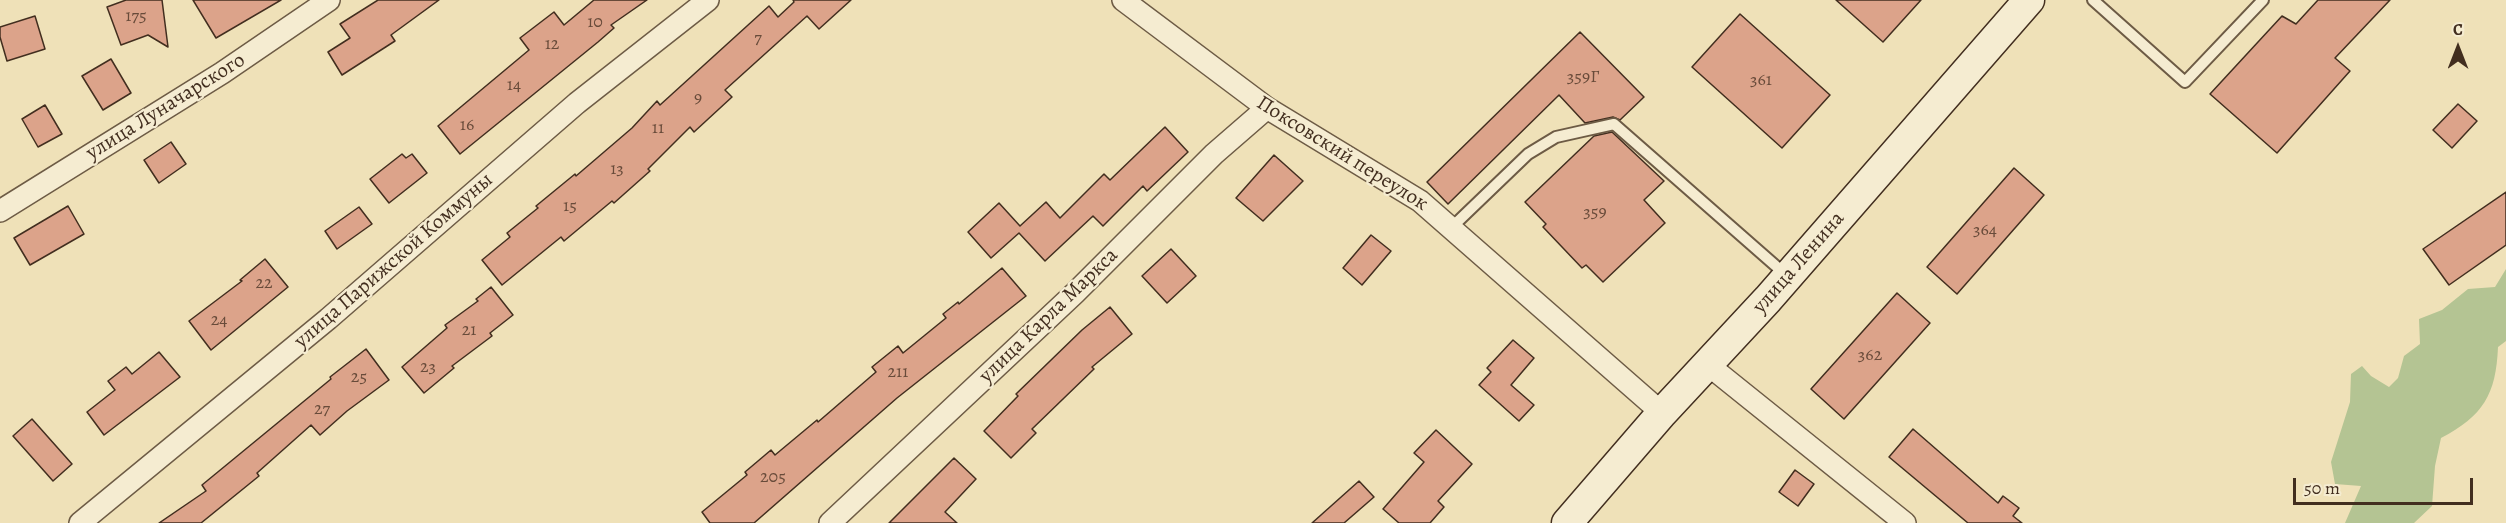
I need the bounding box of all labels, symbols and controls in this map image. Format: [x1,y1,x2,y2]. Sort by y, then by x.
house number: 175 [125,6,147,28]
house number: 10 [587,12,603,34]
north arrow [2428,18,2488,78]
text: С [2453,19,2463,41]
house number: 7 [754,28,762,50]
house number: 12 [545,34,559,56]
street label: улица Луначарского [82,48,250,166]
house number: 359Г [1567,67,1599,89]
house number: 361 [1750,70,1772,92]
house number: 14 [507,75,521,97]
house number: 9 [694,88,702,110]
street label: Поксовский переулок [1252,91,1432,217]
house number: 16 [460,115,474,137]
house number: 11 [652,118,664,140]
house number: 13 [610,159,624,181]
street label: улица Парижской Коммуны [290,168,498,354]
house number: 15 [563,196,577,218]
house number: 359 [1583,202,1607,224]
street label: улица Ленина [1748,207,1850,319]
house number: 364 [1973,220,1997,242]
street label: улица Карла Маркса [974,243,1124,389]
house number: 22 [255,273,273,295]
house number: 24 [211,310,227,332]
house number: 21 [462,320,476,342]
house number: 362 [1858,345,1882,367]
house number: 23 [420,357,436,379]
house number: 211 [888,362,908,384]
house number: 25 [351,367,367,389]
house number: 27 [314,399,330,421]
scale bar [2296,466,2476,504]
house number: 205 [760,467,786,489]
text: 50 m [2304,476,2340,500]

